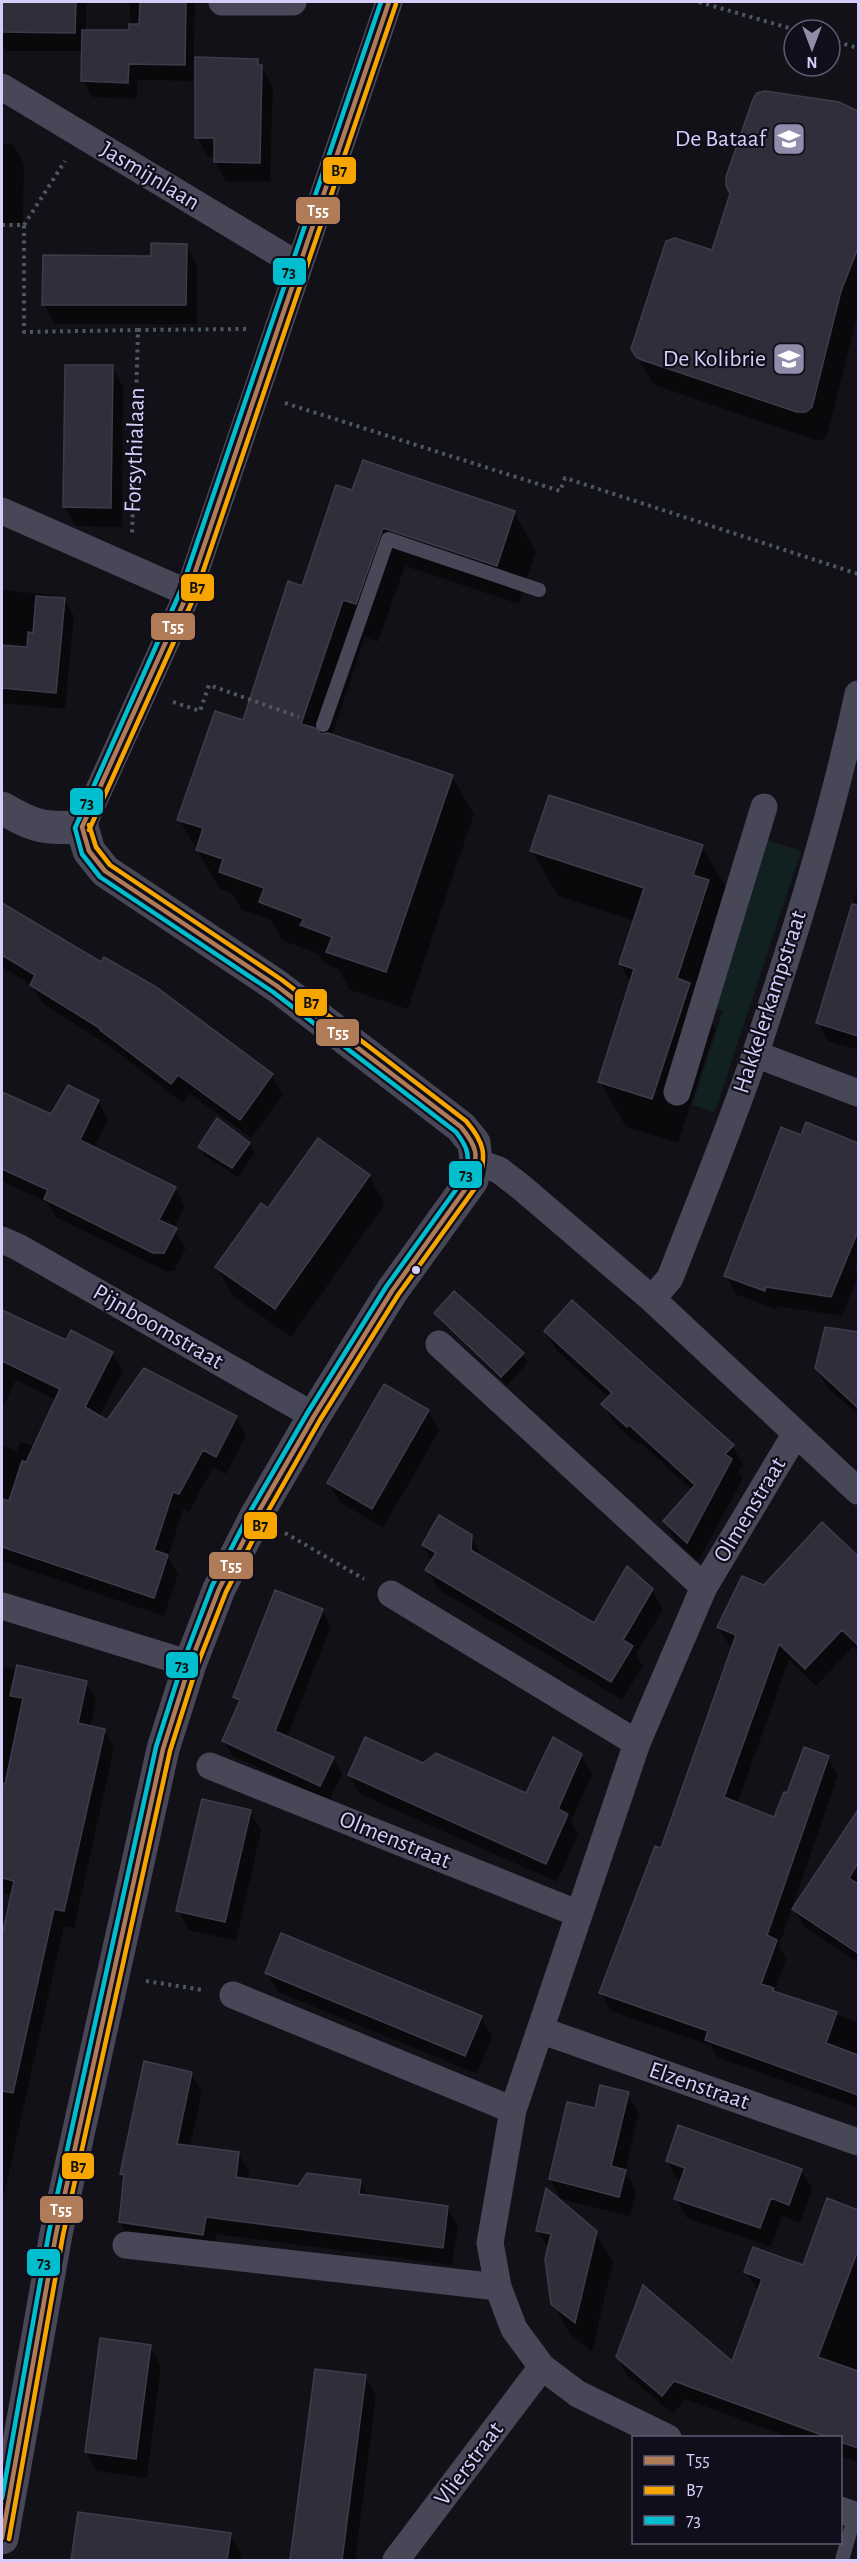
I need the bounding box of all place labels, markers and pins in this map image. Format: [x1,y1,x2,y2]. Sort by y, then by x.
school or university icon: De Bataaf [771,121,807,157]
place label: De Bataaf [675,127,768,151]
school or university icon: De Kolibrie [771,341,807,377]
place label: De Kolibrie [663,347,766,371]
unlabelled marker [410,1264,422,1276]

